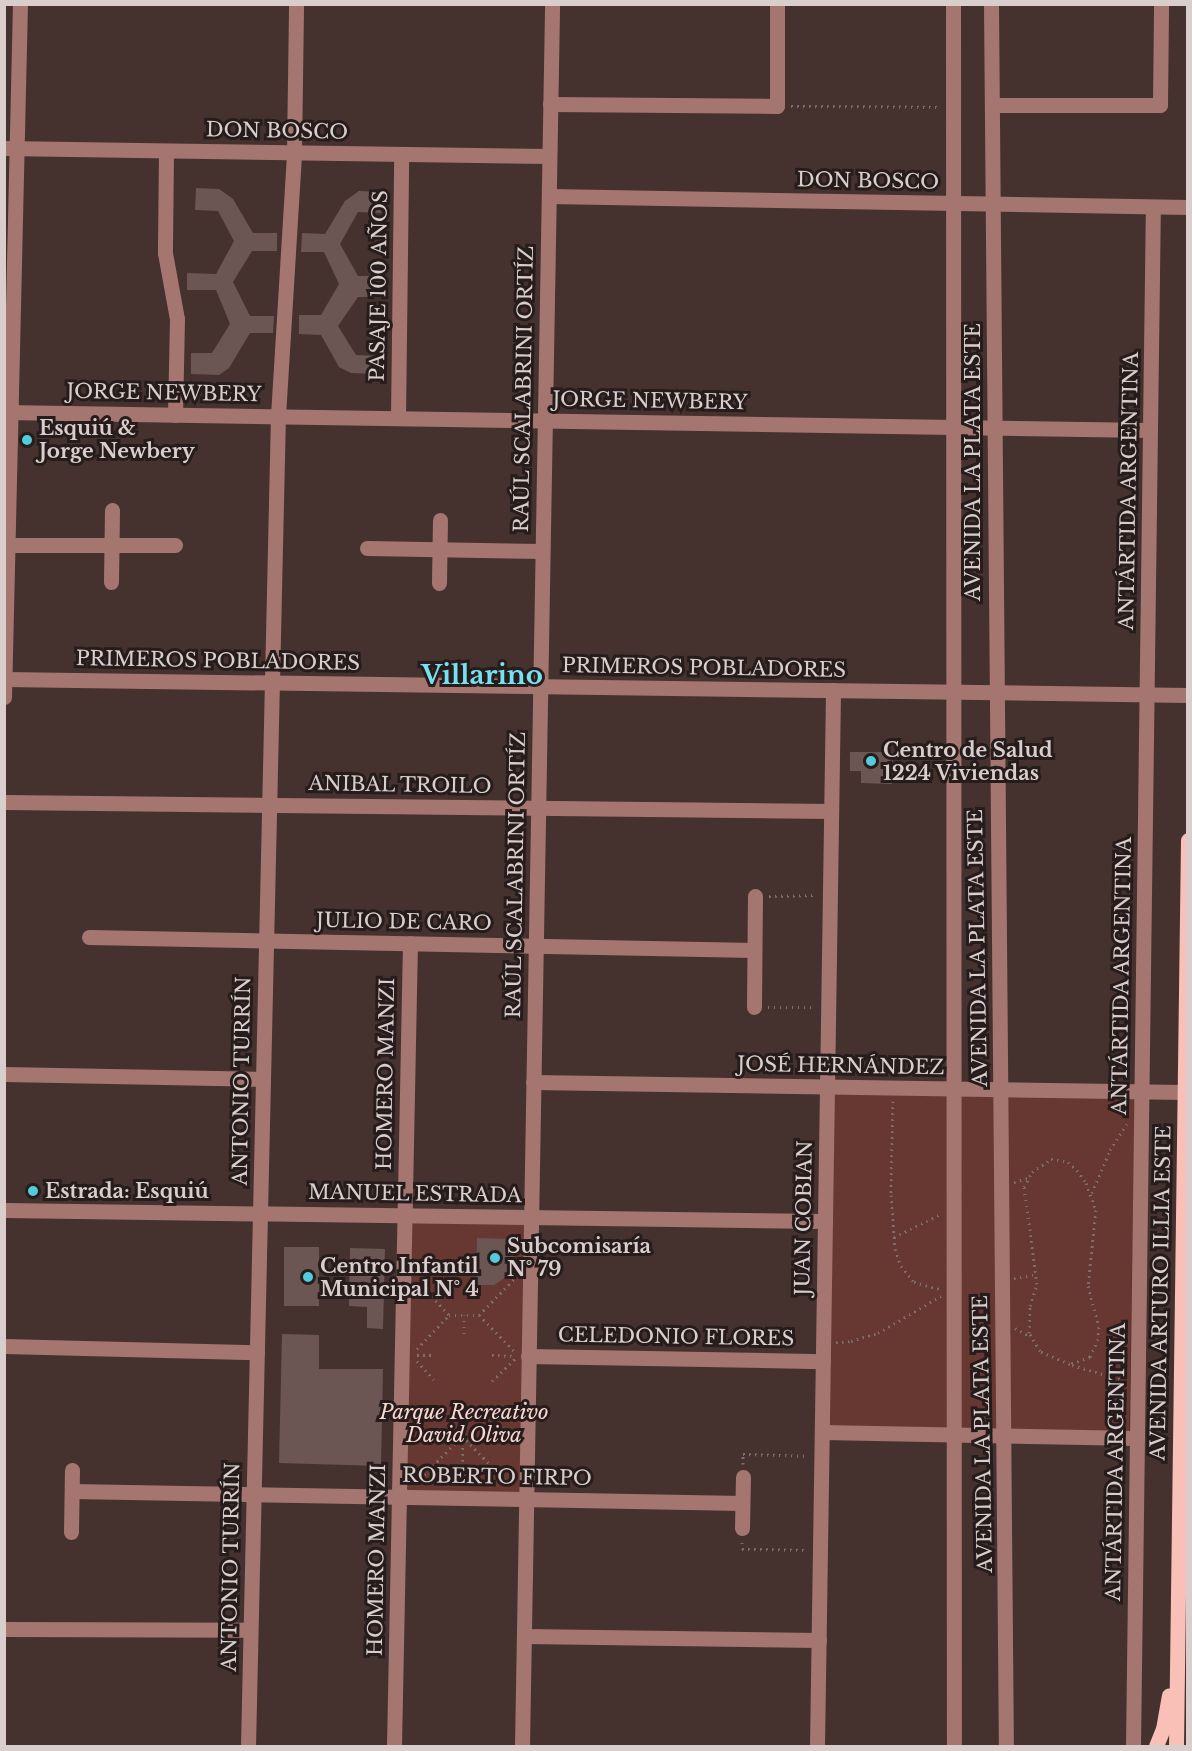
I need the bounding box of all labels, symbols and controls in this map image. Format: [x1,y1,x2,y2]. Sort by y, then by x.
street label: DON BOSCO [206,118,348,144]
street label: DON BOSCO [797,168,939,194]
street label: PASAJE 100 AÑOS [365,190,393,382]
street label: RAÚL SCALABRINI ORTÍZ [509,245,539,533]
street label: AVENIDA LA PLATA ESTE [961,322,985,602]
street label: ANTÁRTIDA ARGENTINA [1115,351,1143,631]
street label: JORGE NEWBERY [66,379,262,407]
street label: JORGE NEWBERY [552,387,748,415]
place label: Esquiú & Jorge Newbery [39,416,195,463]
marker: Esquiú & Jorge Newbery [20,433,34,447]
street label: PRIMEROS POBLADORES [76,647,360,675]
street label: PRIMEROS POBLADORES [562,654,846,682]
district label: Villarino [421,660,543,692]
street label: RAÚL SCALABRINI ORTÍZ [501,731,531,1019]
place label: Centro de Salud 1224 Viviendas [883,738,1053,785]
marker: Centro de Salud 1224 Viviendas [864,754,878,768]
street label: ANIBAL TROILO [308,771,492,799]
street label: AVENIDA LA PLATA ESTE [964,808,992,1088]
street label: ANTÁRTIDA ARGENTINA [1108,836,1136,1116]
street label: JULIO DE CARO [316,908,492,936]
street label: ANTONIO TURRÍN [228,976,256,1186]
street label: HOMERO MANZI [372,978,400,1170]
street label: JOSÉ HERNÁNDEZ [737,1052,945,1080]
street label: AVENIDA ARTURO ILLIA ESTE [1146,1124,1176,1462]
street label: JUAN COBIAN [791,1140,817,1296]
place label: Estrada: Esquiú [45,1179,209,1203]
street label: MANUEL ESTRADA [308,1180,522,1208]
marker: Estrada: Esquiú [26,1184,40,1198]
place label: Subcomisaría N° 79 [507,1234,651,1281]
marker: Subcomisaría N° 79 [488,1251,502,1265]
place label: Centro Infantil Municipal N° 4 [320,1254,479,1301]
marker: Centro Infantil Municipal N° 4 [301,1270,315,1284]
street label: AVENIDA LA PLATA ESTE [969,1294,997,1574]
street label: ANTÁRTIDA ARGENTINA [1102,1322,1130,1602]
street label: CELEDONIO FLORES [558,1323,794,1351]
park label: Parque Recreativo David Oliva [380,1401,548,1448]
street label: ANTONIO TURRÍN [217,1462,245,1672]
street label: ROBERTO FIRPO [402,1463,592,1491]
street label: HOMERO MANZI [363,1464,391,1656]

